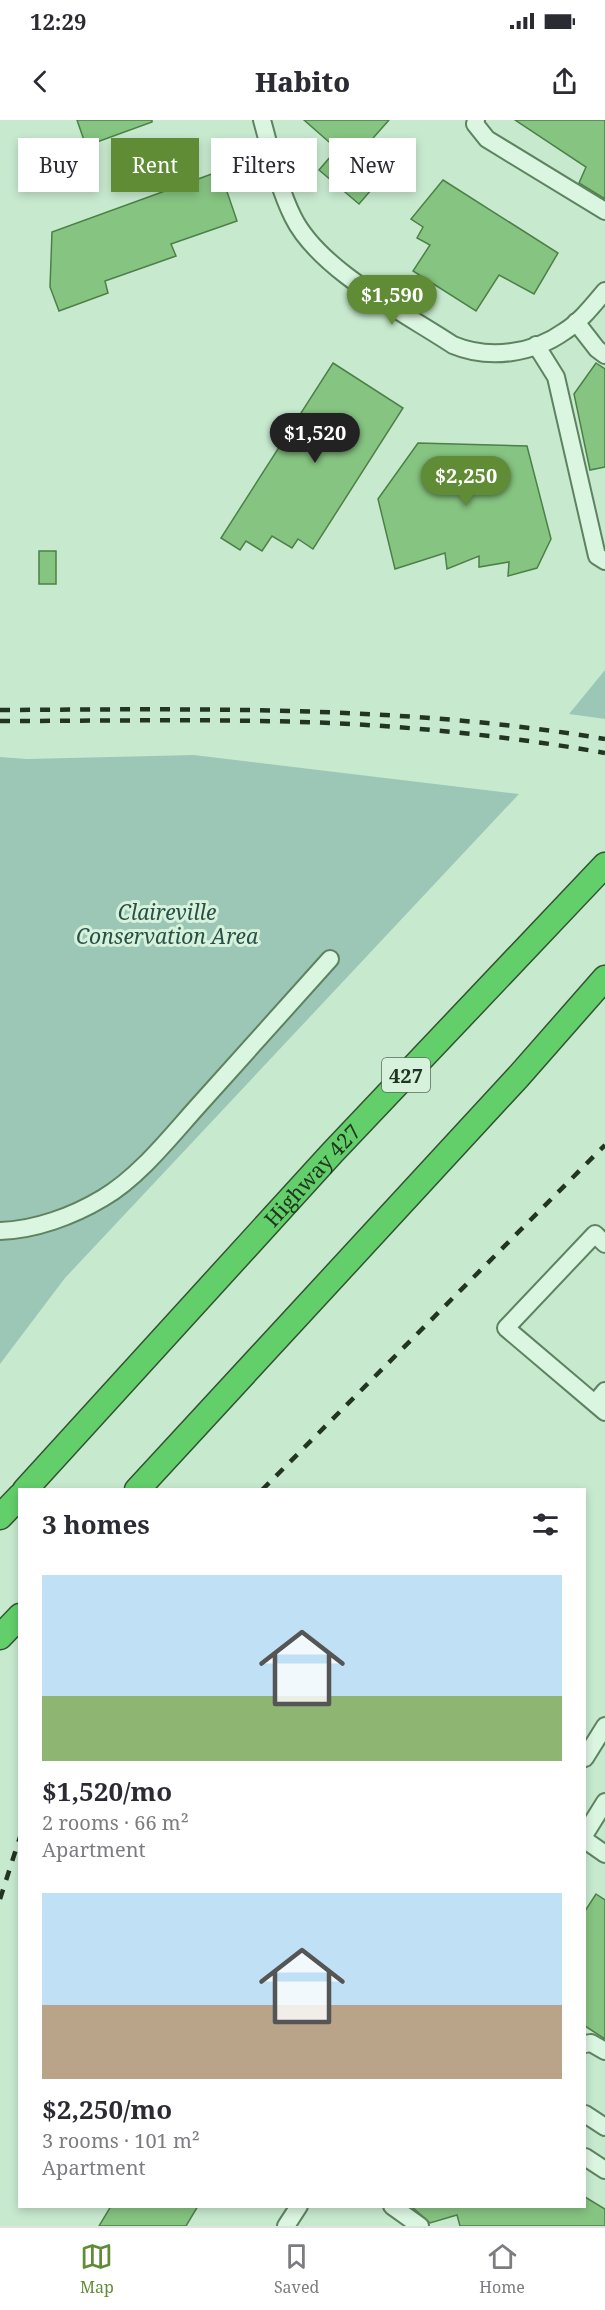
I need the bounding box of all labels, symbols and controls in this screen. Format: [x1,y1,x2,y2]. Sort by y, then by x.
text: 12:29 [30,6,86,36]
text: Habito [255,63,350,100]
icon: back [24,65,57,98]
icon: share [548,65,581,98]
chip: Buy [18,138,99,192]
chip: Rent [111,138,199,192]
chip: Filters [211,138,317,192]
chip: New [329,138,416,192]
pin: $1,590 [343,275,441,326]
text: $1,590 [361,281,423,308]
pin: $1,520 [266,413,364,464]
text: $1,520 [284,419,346,446]
pin: $2,250 [417,456,515,507]
text: $2,250 [435,462,497,489]
park label: Claireville Conservation Area [76,898,259,950]
road number: 427 [382,1058,430,1092]
street label: Highway 427 [258,1118,366,1233]
text: 3 homes [42,1506,150,1542]
icon: filters [529,1508,562,1541]
icon: home [248,1614,356,1722]
text: $1,520/mo [42,1773,172,1809]
text: 2 rooms · 66 m² [42,1809,189,1836]
text: Apartment [42,1836,146,1863]
icon: home [248,1932,356,2040]
text: $2,250/mo [42,2091,172,2127]
text: 3 rooms · 101 m² [42,2127,200,2154]
text: Apartment [42,2154,146,2181]
tab: Map [80,2240,114,2298]
tab: Saved [274,2240,319,2298]
tab: Home [479,2240,525,2298]

